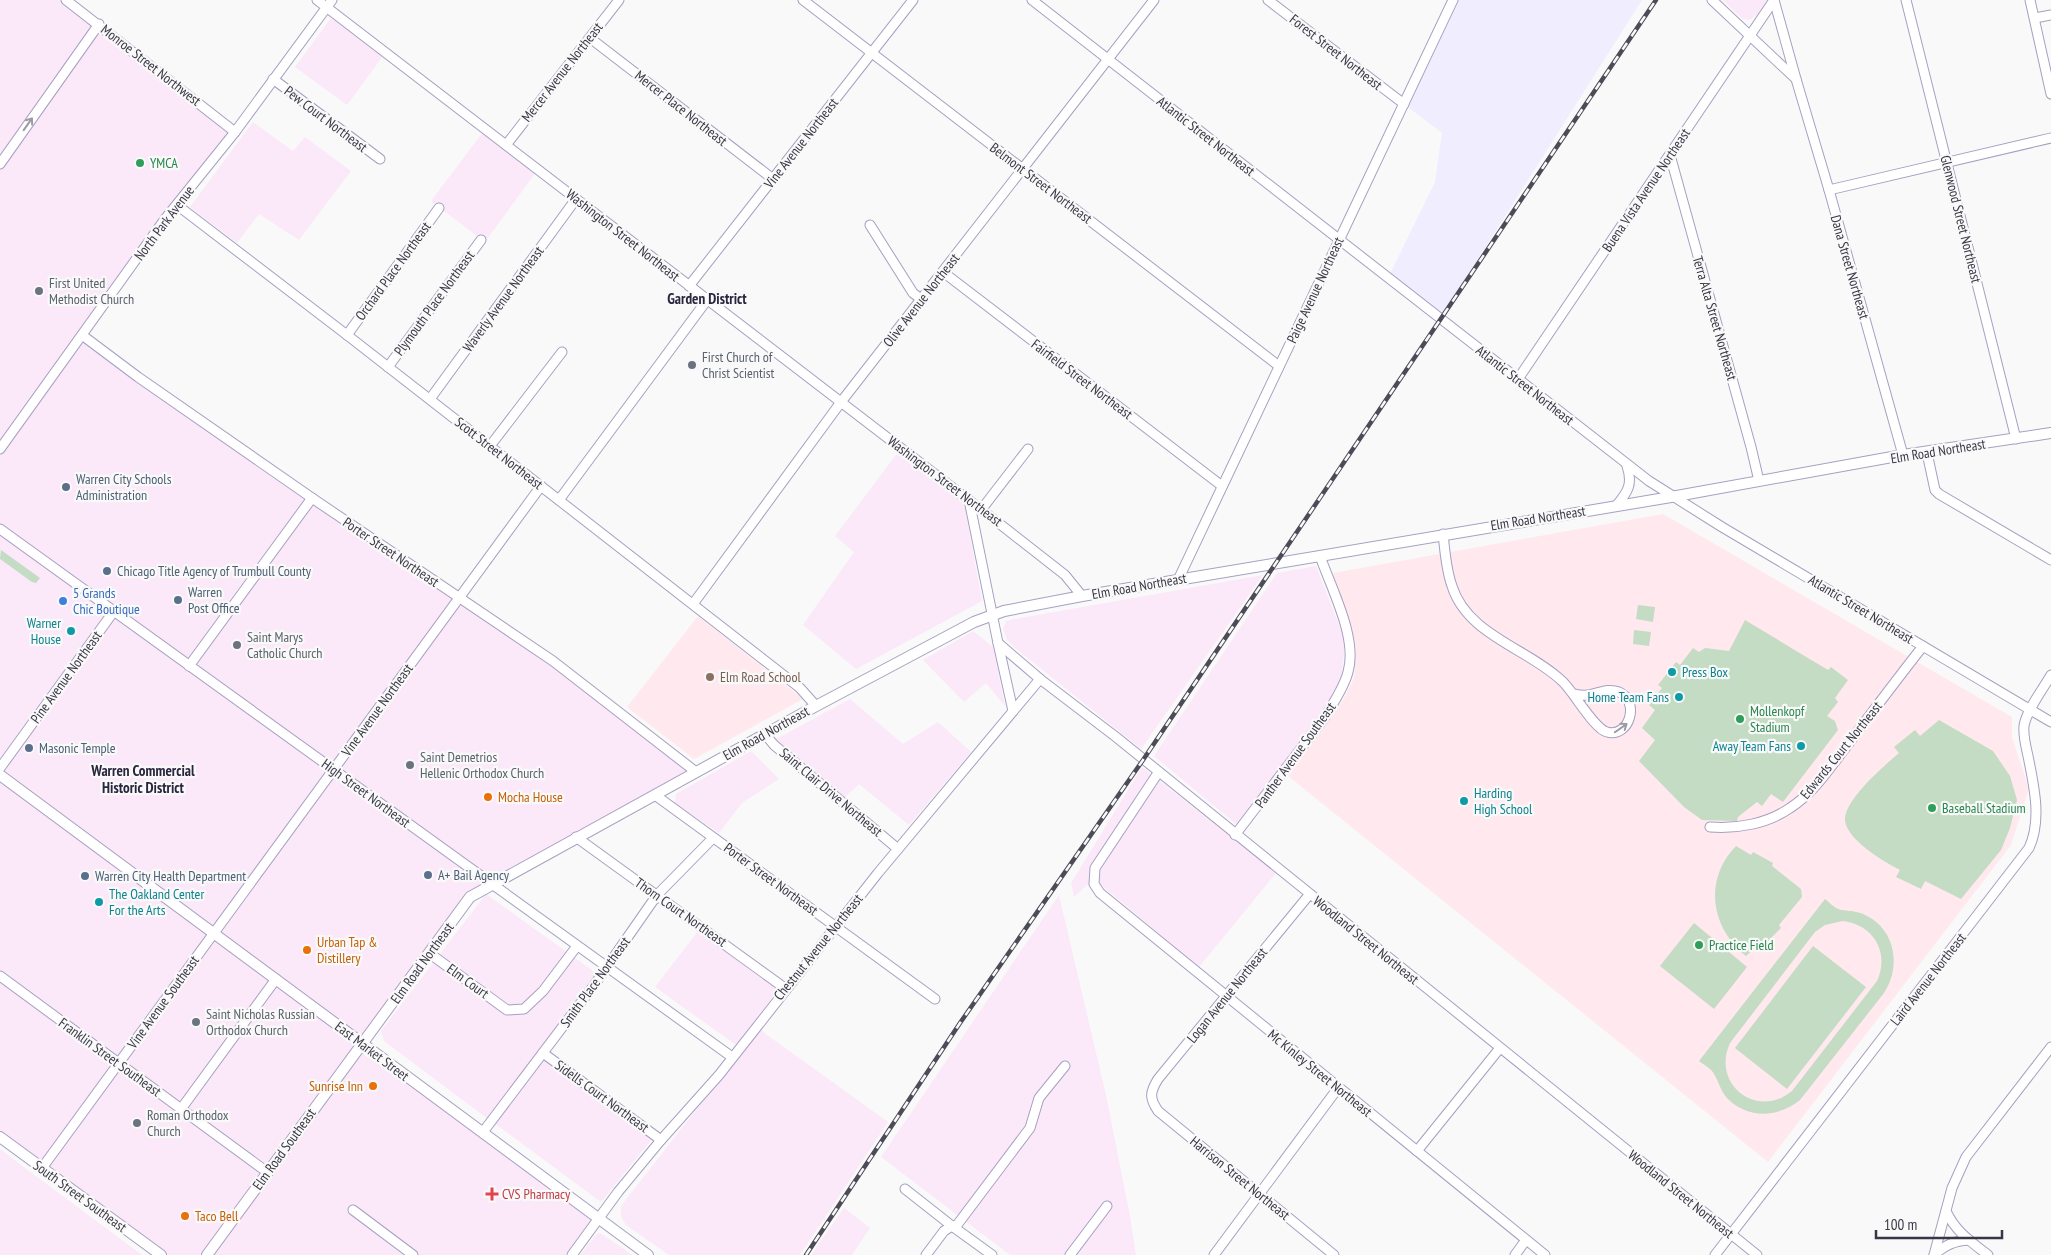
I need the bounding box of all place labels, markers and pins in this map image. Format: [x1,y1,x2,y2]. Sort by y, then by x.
place label: YMCA [150,154,178,172]
marker: YMCA [134,157,146,169]
place label: First United Methodist Church [49,274,134,308]
marker: First United Methodist Church [33,285,45,297]
place label: First Church of Christ Scientist [702,348,775,382]
marker: First Church of Christ Scientist [686,359,698,371]
place label: Warren City Schools Administration [76,470,172,504]
marker: Warren City Schools Administration [60,481,72,493]
place label: Chicago Title Agency of Trumbull County [117,562,312,580]
marker: Chicago Title Agency of Trumbull County [101,565,113,577]
place label: Warren Post Office [188,583,240,617]
place label: 5 Grands Chic Boutique [73,584,140,618]
marker: Warren Post Office [172,594,184,606]
marker: 5 Grands Chic Boutique [57,595,69,607]
place label: Warner House [27,614,61,648]
marker: Warner House [65,625,77,637]
place label: Saint Marys Catholic Church [247,628,323,662]
marker: Saint Marys Catholic Church [231,639,243,651]
place label: Press Box [1682,663,1728,681]
marker: Press Box [1666,666,1678,678]
place label: Elm Road School [720,668,801,686]
marker: Elm Road School [704,671,716,683]
place label: Home Team Fans [1587,688,1669,706]
marker: Home Team Fans [1673,691,1685,703]
place label: Mollenkopf Stadium [1750,702,1805,736]
marker: Mollenkopf Stadium [1734,713,1746,725]
place label: Away Team Fans [1713,737,1791,755]
place label: Masonic Temple [39,739,116,757]
marker: Away Team Fans [1795,740,1807,752]
marker: Masonic Temple [23,742,35,754]
place label: Saint Demetrios Hellenic Orthodox Church [420,748,544,782]
marker: Saint Demetrios Hellenic Orthodox Church [404,759,416,771]
place label: Harding High School [1474,784,1533,818]
place label: Mocha House [498,788,563,806]
marker: Mocha House [482,791,494,803]
marker: Harding High School [1458,795,1470,807]
place label: Baseball Stadium [1942,799,2026,817]
marker: Baseball Stadium [1926,802,1938,814]
place label: A+ Bail Agency [438,866,510,884]
place label: Warren City Health Department [95,867,246,885]
marker: A+ Bail Agency [422,869,434,881]
marker: Warren City Health Department [79,870,91,882]
place label: The Oakland Center For the Arts [109,885,204,919]
marker: The Oakland Center For the Arts [93,896,105,908]
place label: Urban Tap & Distillery [317,933,377,967]
place label: Practice Field [1709,936,1774,954]
marker: Practice Field [1693,939,1705,951]
marker: Urban Tap & Distillery [301,944,313,956]
place label: Saint Nicholas Russian Orthodox Church [206,1005,315,1039]
marker: Saint Nicholas Russian Orthodox Church [190,1016,202,1028]
place label: Sunrise Inn [309,1077,363,1095]
marker: Sunrise Inn [367,1080,379,1092]
place label: Roman Orthodox Church [147,1106,229,1140]
marker: Roman Orthodox Church [131,1117,143,1129]
place label: CVS Pharmacy [502,1185,571,1203]
marker: CVS Pharmacy [486,1188,498,1200]
place label: Taco Bell [195,1207,239,1225]
marker: Taco Bell [179,1210,191,1222]

